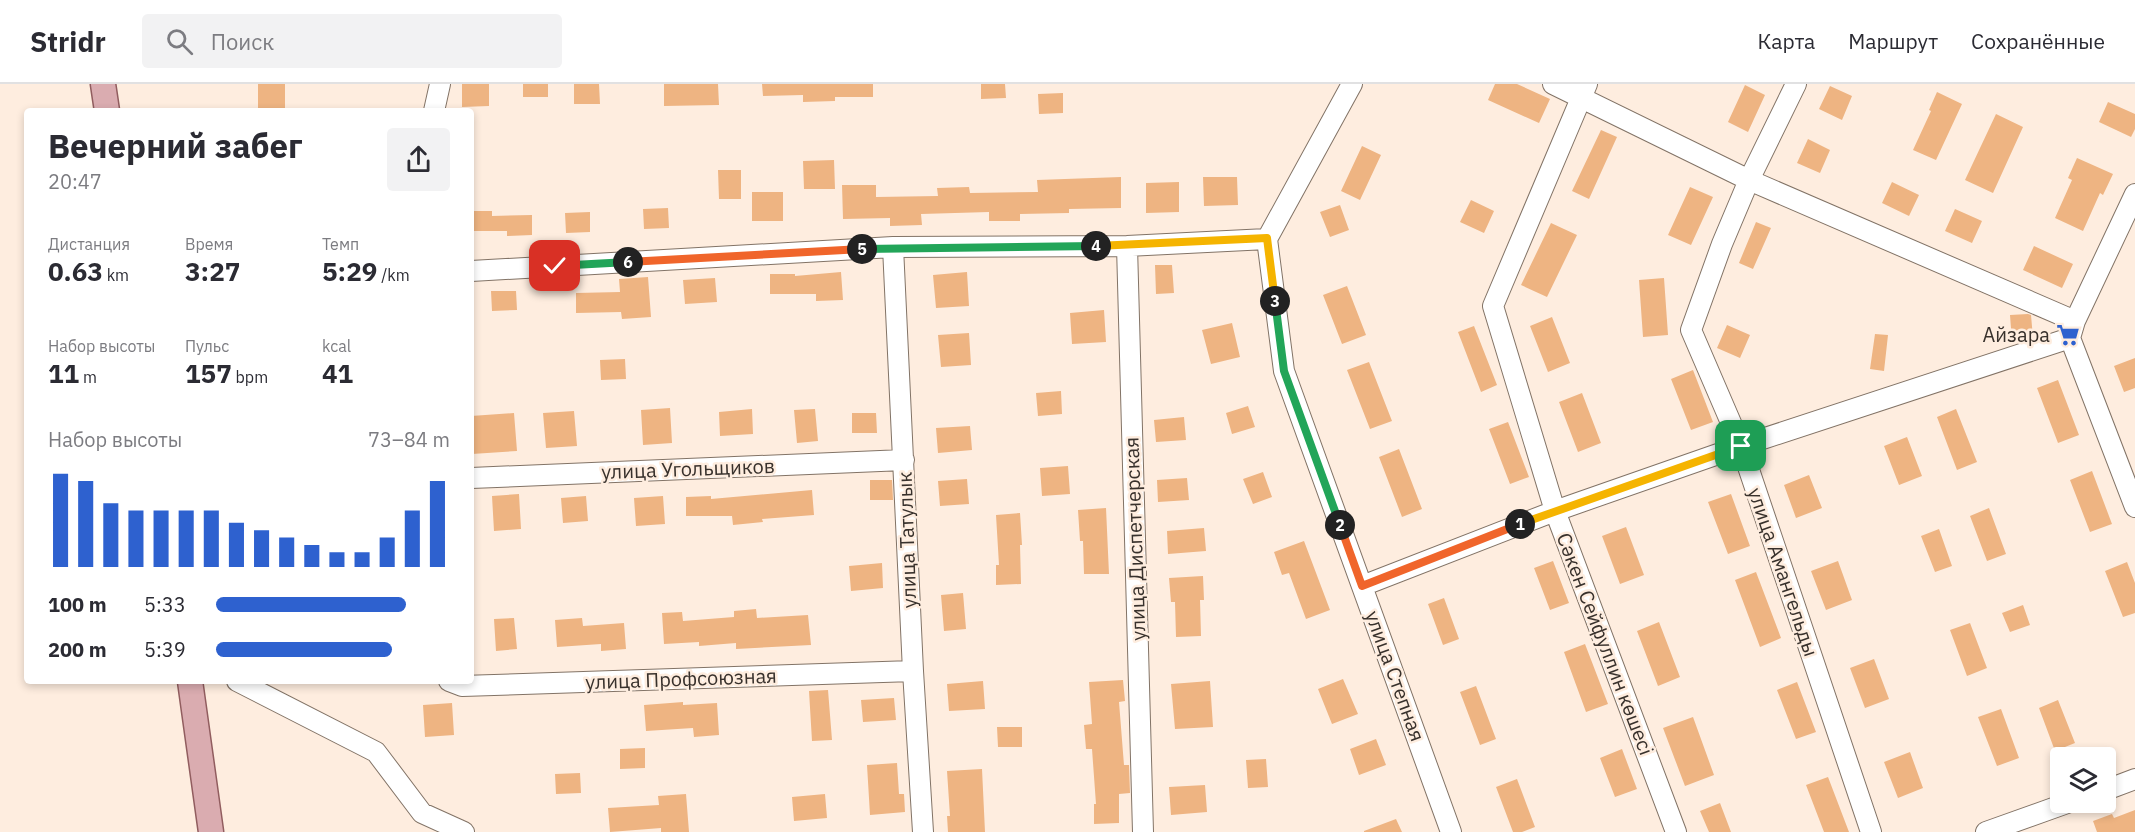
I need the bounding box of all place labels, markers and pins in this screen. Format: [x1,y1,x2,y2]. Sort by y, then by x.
pin: 4 [1081,231,1111,261]
pin: 5 [847,234,877,264]
pin [529,240,580,291]
pin: 6 [613,247,643,277]
pin: 3 [1260,286,1290,316]
place label: Айзара [1983,321,2050,348]
supermarket icon: Айзара [2055,322,2081,348]
pin [1715,420,1766,471]
pin: 1 [1505,509,1535,539]
pin: 2 [1325,510,1355,540]

